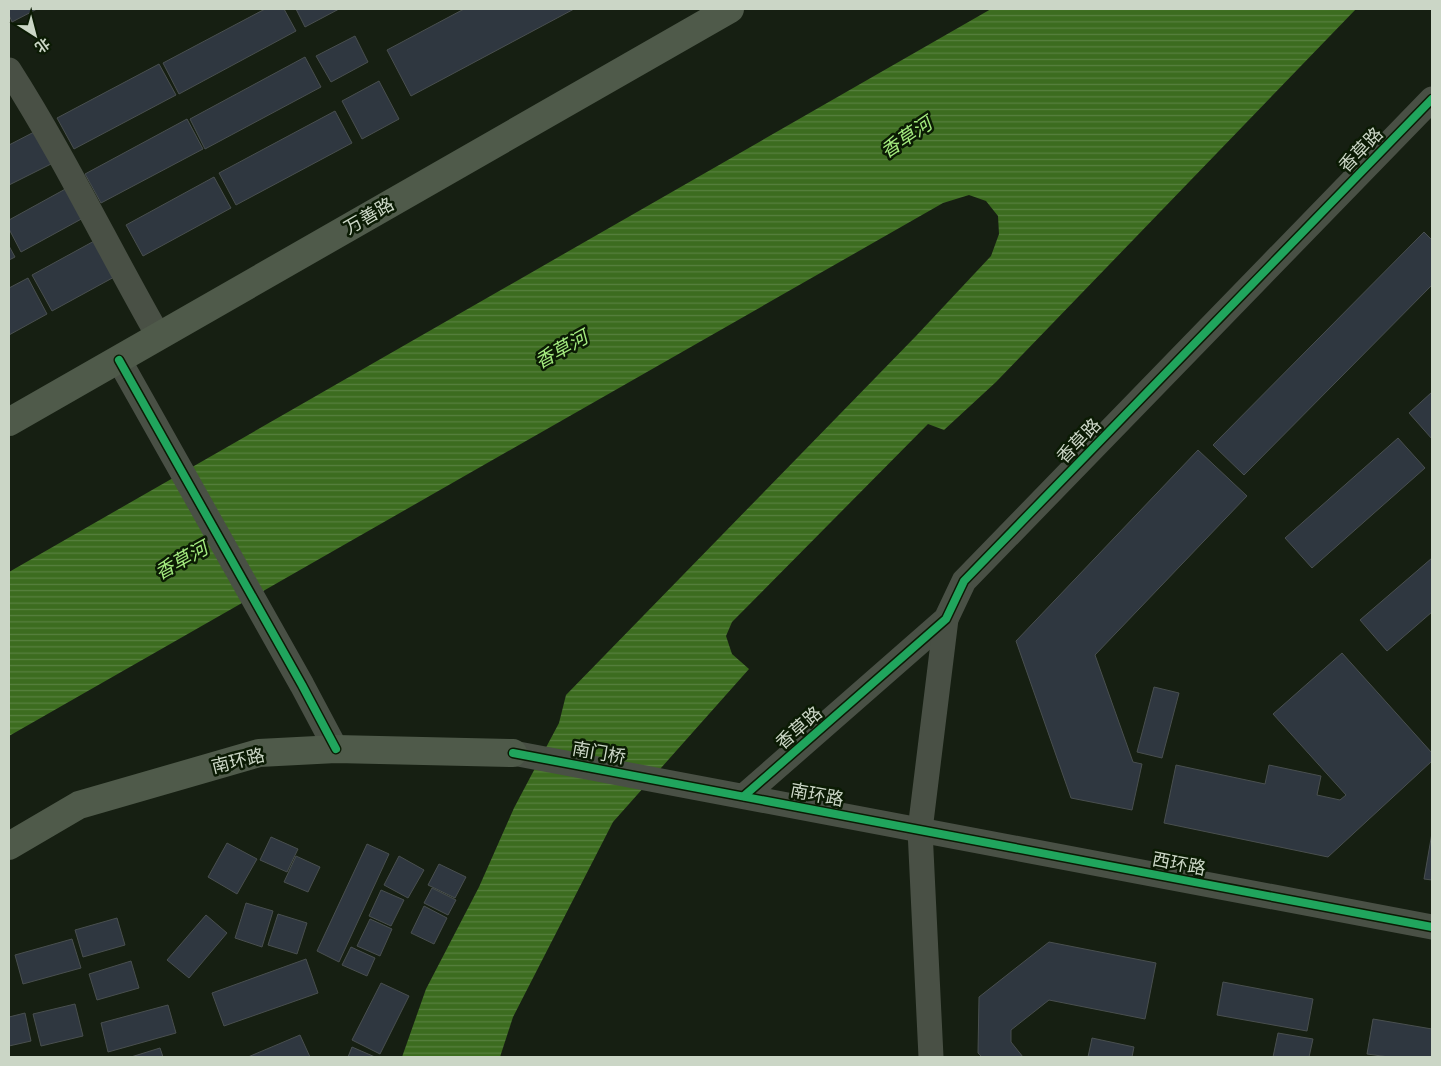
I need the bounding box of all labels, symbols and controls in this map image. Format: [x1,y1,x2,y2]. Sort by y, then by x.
north arrow [10,10,60,60]
text: 北 [32,35,54,57]
water label: 香草河 [876,109,939,162]
street label: 香草路 [1334,122,1387,176]
street label: 万善路 [340,192,397,238]
water label: 香草河 [530,323,595,372]
street label: 香草路 [1052,413,1105,467]
water label: 香草河 [150,534,215,583]
street label: 香草路 [771,701,826,753]
street label: 南门桥 [571,736,628,768]
street label: 南环路 [209,743,267,777]
street label: 南环路 [789,778,846,810]
street label: 西环路 [1151,847,1208,879]

